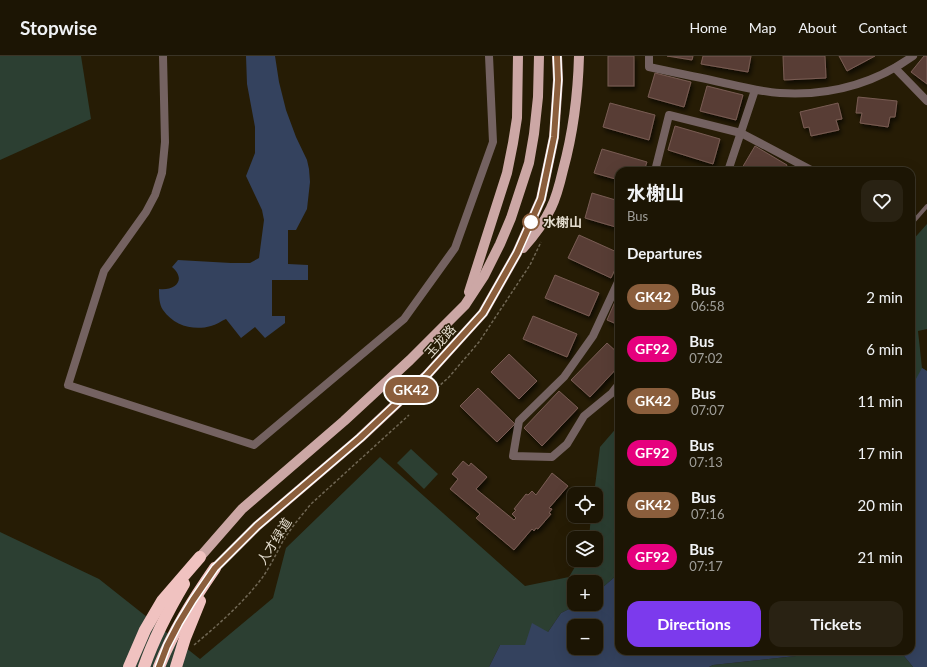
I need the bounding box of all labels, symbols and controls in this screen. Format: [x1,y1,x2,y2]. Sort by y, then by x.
text: Stopwise [20,16,97,39]
text: Home [689,19,727,36]
text: Map [749,19,776,36]
text: About [798,19,836,36]
text: Contact [858,19,907,36]
button: heart [861,180,903,222]
text: 水榭山 [627,181,684,204]
text: Bus [627,208,648,224]
marker: 水榭山 [522,213,540,231]
place label: 水榭山 [543,214,582,230]
text: Departures [627,244,702,262]
text: Bus [691,280,716,298]
text: GK42 [635,288,671,305]
text: 2 min [866,288,903,306]
text: 06:58 [691,298,724,314]
street label: 玉龙路 [421,321,459,361]
text: Bus [689,332,714,350]
text: GF92 [635,340,669,357]
text: 6 min [866,340,903,358]
text: 07:02 [689,350,723,366]
line badge: GK42 [383,377,439,403]
text: GK42 [393,381,429,398]
text: Bus [691,384,716,402]
text: GK42 [635,392,671,409]
text: 11 min [857,392,903,410]
text: 07:07 [691,402,724,418]
text: Bus [689,436,714,454]
text: GF92 [635,444,669,461]
text: 17 min [857,444,903,462]
text: 07:13 [689,454,723,470]
map controls [567,487,603,655]
button: locate [567,487,603,523]
text: Bus [691,488,716,506]
text: GK42 [635,496,671,513]
text: 20 min [857,496,903,514]
text: 07:16 [691,506,724,522]
street label: 人才绿道 [253,515,295,567]
button: layers [567,531,603,567]
text: Bus [689,540,714,558]
text: GF92 [635,548,669,565]
text: 21 min [857,548,903,566]
text: 07:17 [689,558,723,574]
button: + [567,575,603,611]
button: Directions [627,601,761,647]
button: Tickets [769,601,903,647]
button: − [567,619,603,655]

